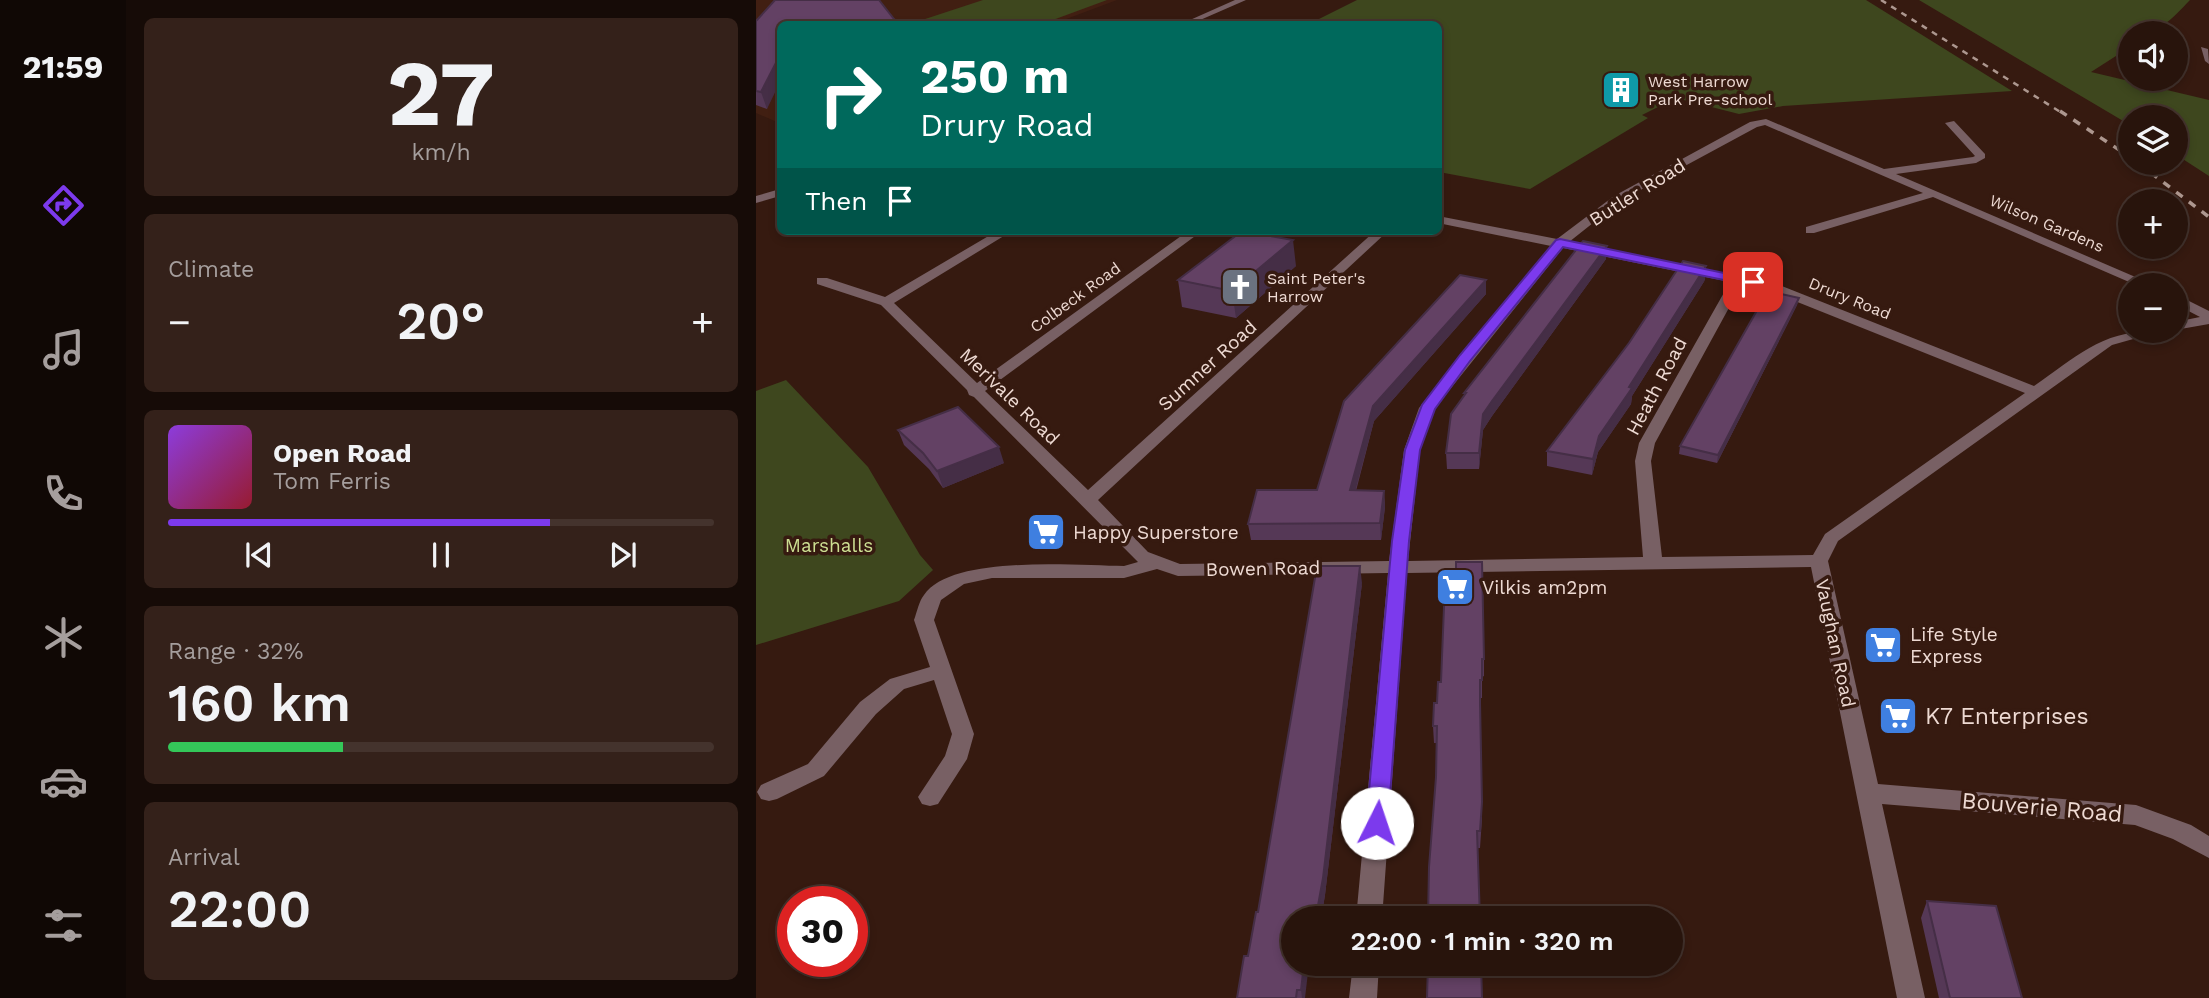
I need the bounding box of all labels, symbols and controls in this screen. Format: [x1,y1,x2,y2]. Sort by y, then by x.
map controls [2118,21,2188,343]
button: sound [2118,21,2188,91]
text: 27 [387,40,495,147]
text: 250 m [920,47,1069,105]
text: 21:59 [23,48,103,86]
icon: right [805,49,896,140]
building icon: West Harrow Park Pre-school [1600,69,1642,111]
place label: West Harrow Park Pre-school [1648,72,1772,109]
button: layers [2118,105,2188,175]
text: Drury Road [920,106,1094,144]
text: km/h [411,139,471,166]
street label: Butler Road [1585,154,1690,231]
icon: directions [39,181,88,230]
icon: arrive [881,182,919,220]
text: Then [805,186,867,216]
button: + [2118,189,2188,259]
street label: Wilson Gardens [1987,191,2107,256]
pin [1723,252,1783,312]
text: Climate [168,256,254,283]
street label: Colbeck Road [1026,258,1124,337]
icon: arrive [1734,263,1772,301]
church icon: Saint Peter's Harrow [1219,266,1261,308]
place label: Saint Peter's Harrow [1267,269,1365,306]
street label: Drury Road [1806,273,1894,324]
button: − [2118,273,2188,343]
text: 20° [397,291,485,352]
text: − [168,300,191,344]
text: + [691,300,714,344]
street label: Sumner Road [1153,315,1261,416]
icon: music [39,325,88,374]
street label: Heath Road [1621,333,1692,439]
street label: Merivale Road [955,343,1064,450]
text: Open Road [273,438,411,468]
text: Tom Ferris [273,468,391,495]
icon: phone [39,469,88,518]
supermarket icon: Happy Superstore [1025,511,1067,553]
place label: Happy Superstore [1073,521,1239,544]
park label: Marshalls [785,534,873,557]
icon: previous [240,536,278,574]
icon: pause [422,536,460,574]
icon: next [604,536,642,574]
street label: Bowen Road [1205,556,1321,581]
supermarket icon: Vilkis am2pm [1434,566,1476,608]
place label: Vilkis am2pm [1482,576,1607,599]
street label: Vaughan Road [1811,577,1860,710]
icon: climate [39,613,88,662]
place label: Life Style Express [1910,623,1998,668]
supermarket icon: Life Style Express [1862,624,1904,666]
text: Range · 32% [168,638,303,665]
text: 160 km [168,673,351,734]
supermarket icon: K7 Enterprises [1877,695,1919,737]
place label: K7 Enterprises [1925,703,2089,730]
icon: car [39,757,88,806]
position arrow [1340,786,1414,860]
street label: Bouverie Road [1961,787,2123,828]
text: Arrival [168,844,240,871]
text: 22:00 [168,879,311,940]
speed limit sign: 30 [777,886,868,977]
icon: filters [39,901,88,950]
text: 22:00 · 1 min · 320 m [1351,926,1613,956]

